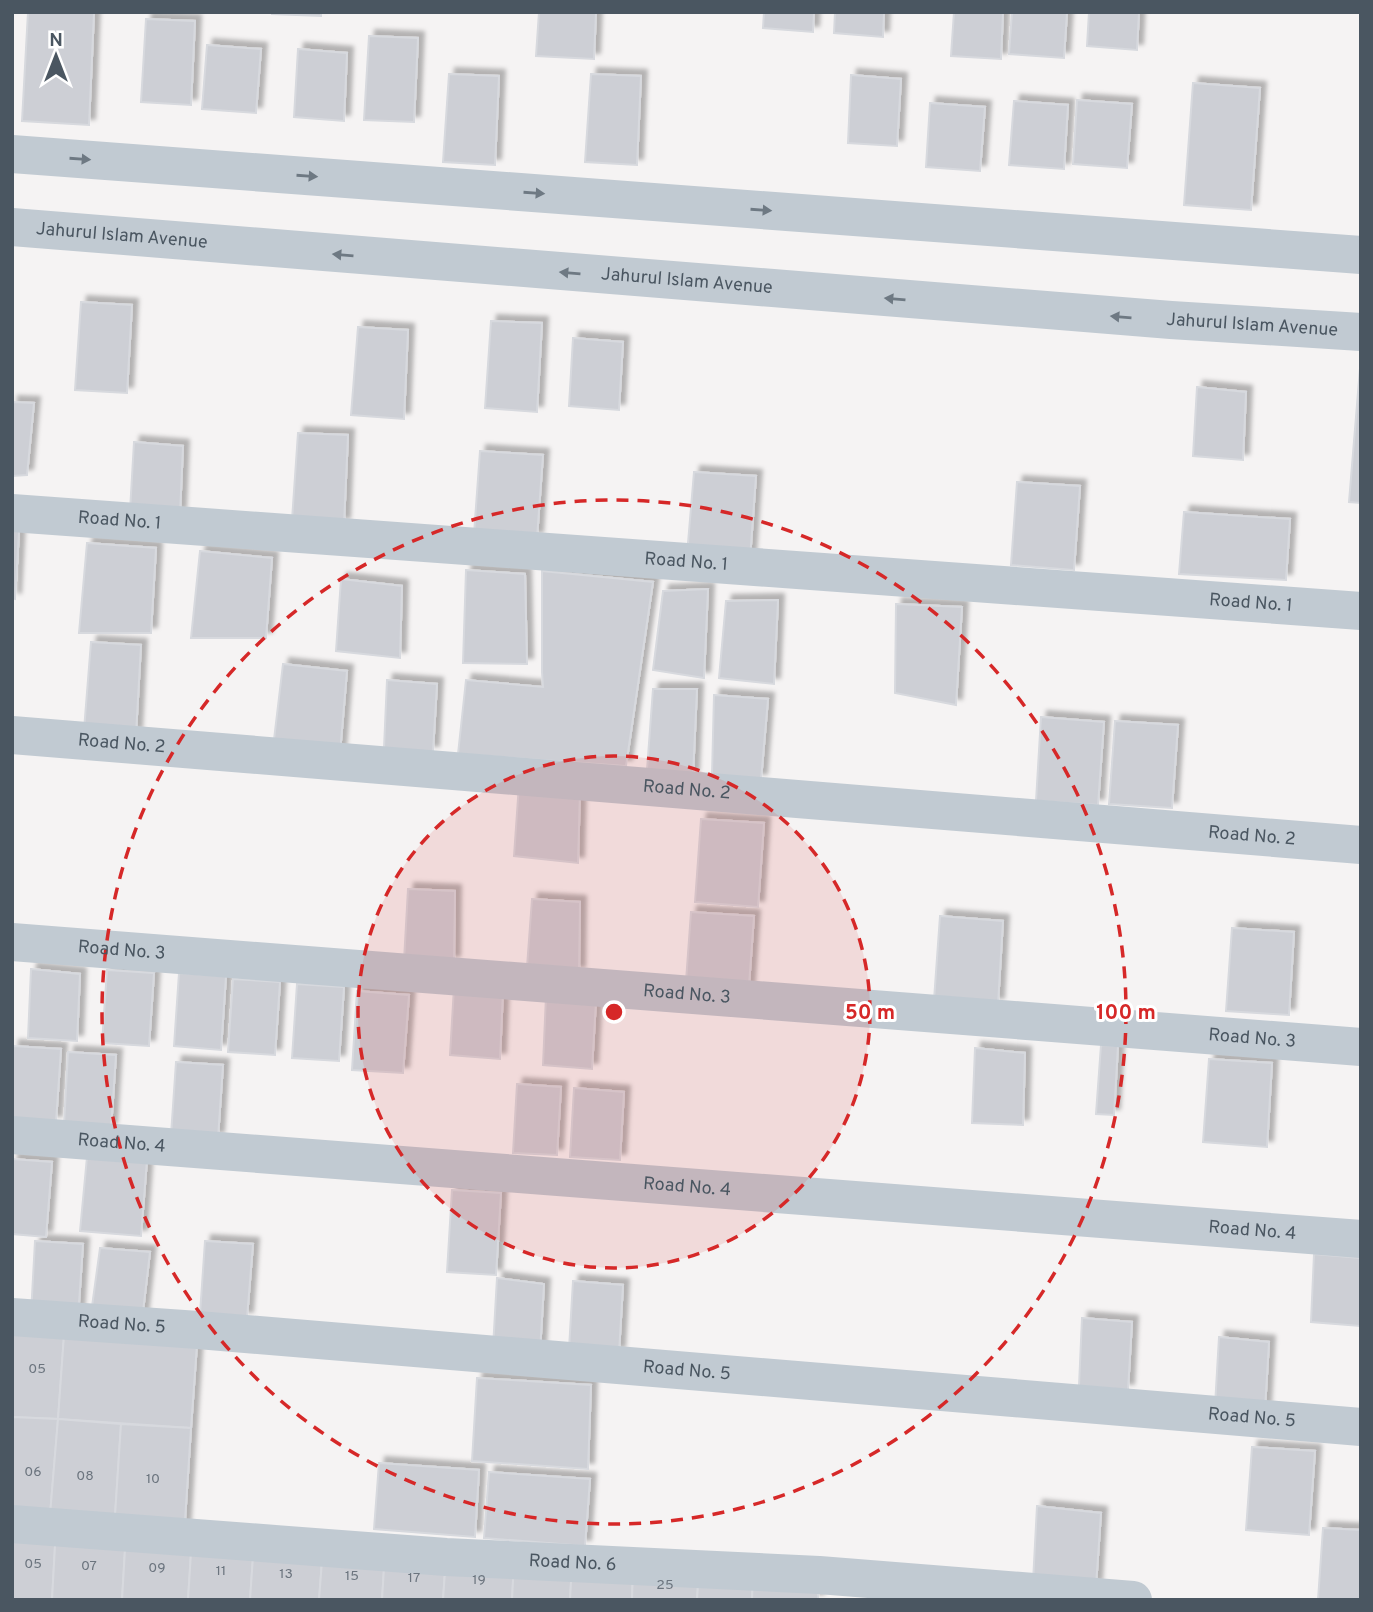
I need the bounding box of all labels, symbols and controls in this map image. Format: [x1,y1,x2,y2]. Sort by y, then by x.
north arrow [21,21,91,91]
text: N [49,29,63,53]
one-way arrow [70,154,92,165]
one-way arrow [296,171,318,182]
one-way arrow [523,188,545,199]
one-way arrow [750,205,772,216]
street label: Jahurul Islam Avenue [35,217,208,254]
one-way arrow [332,249,354,260]
street label: Jahurul Islam Avenue [600,263,774,300]
one-way arrow [559,267,581,278]
one-way arrow [883,293,905,304]
street label: Jahurul Islam Avenue [1165,308,1339,342]
one-way arrow [1110,311,1132,322]
street label: Road No. 1 [77,506,162,535]
street label: Road No. 1 [644,547,729,576]
street label: Road No. 1 [1208,588,1293,617]
street label: Road No. 2 [77,729,166,759]
street label: Road No. 2 [642,775,732,805]
street label: Road No. 2 [1207,821,1297,851]
street label: Road No. 3 [77,936,166,965]
street label: Road No. 3 [642,980,732,1009]
centre of rings [602,1000,626,1024]
text: 50 m [845,1000,895,1027]
text: 100 m [1096,1000,1156,1027]
street label: Road No. 3 [1208,1024,1297,1053]
street label: Road No. 4 [77,1129,166,1158]
street label: Road No. 4 [642,1172,732,1202]
street label: Road No. 4 [1207,1216,1297,1245]
street label: Road No. 5 [77,1310,166,1339]
street label: Road No. 5 [642,1356,732,1386]
house number: 05 [28,1361,46,1378]
street label: Road No. 5 [1207,1403,1297,1433]
house number: 06 [24,1464,42,1481]
house number: 08 [76,1468,94,1485]
house number: 10 [146,1471,160,1488]
street label: Road No. 6 [528,1550,617,1577]
house number: 05 [24,1556,42,1573]
house number: 07 [81,1558,97,1575]
house number: 09 [148,1560,166,1577]
house number: 11 [216,1563,226,1580]
house number: 13 [279,1566,293,1583]
house number: 15 [345,1568,359,1585]
house number: 17 [408,1570,420,1587]
house number: 19 [472,1572,486,1589]
house number: 25 [656,1577,674,1594]

